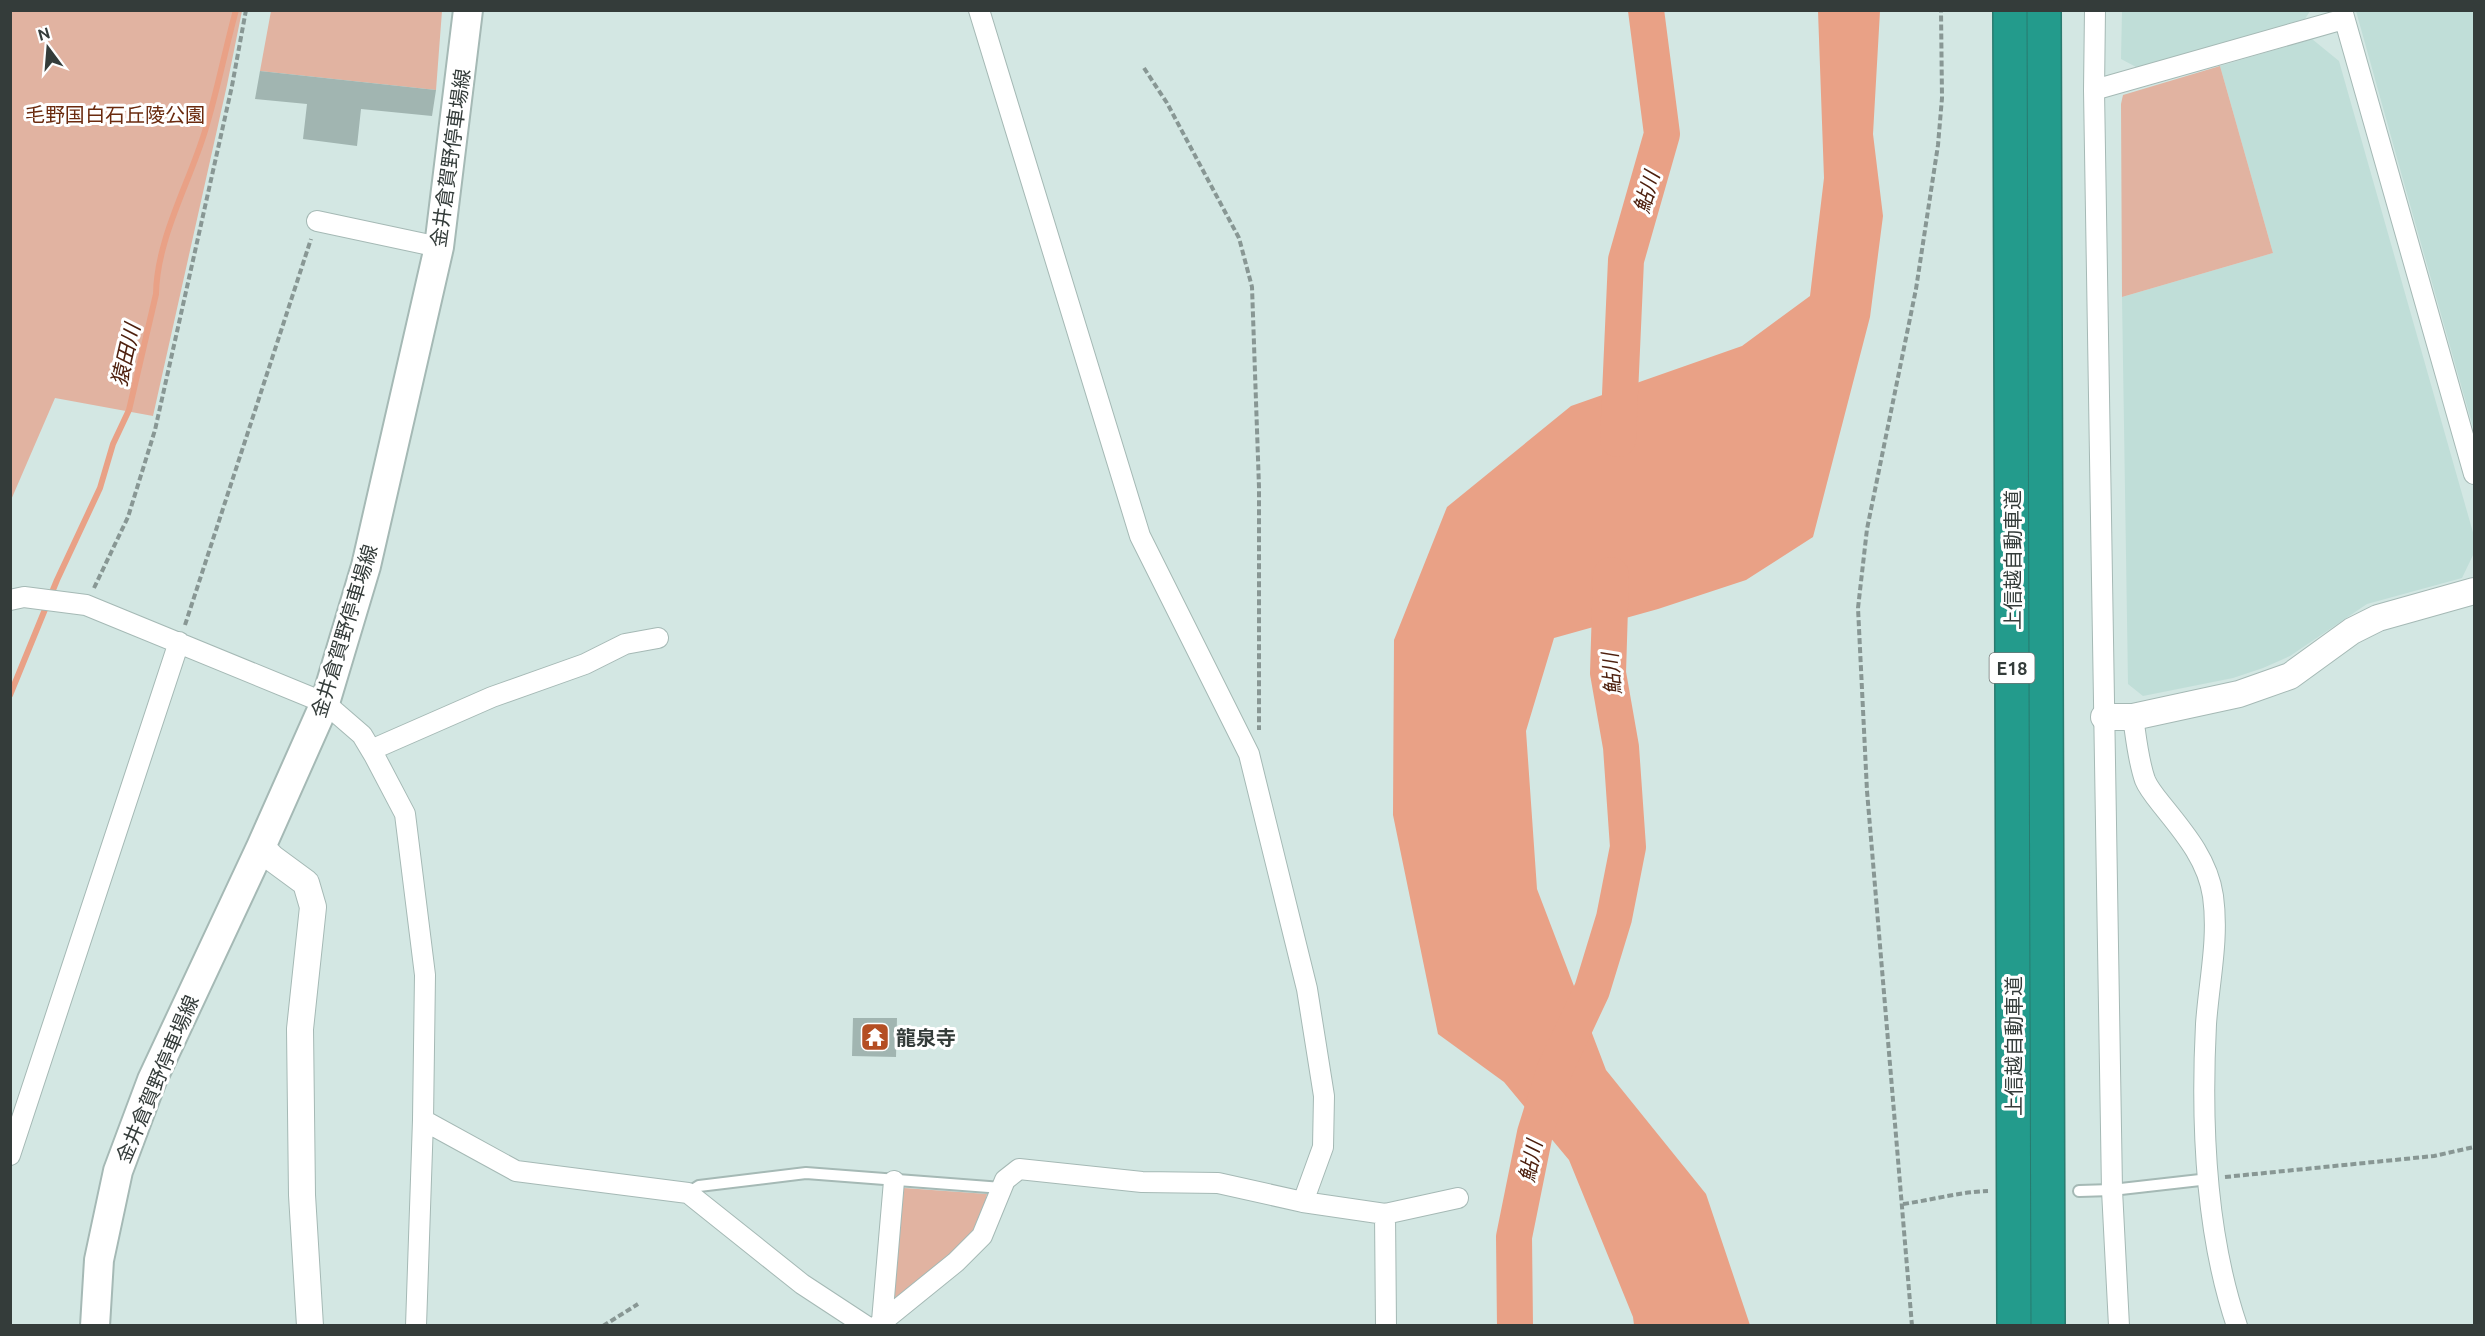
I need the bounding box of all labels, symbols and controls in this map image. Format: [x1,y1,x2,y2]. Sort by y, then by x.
north arrow [18,18,78,78]
text: N [36,23,52,44]
street label: 金井倉賀野停車場線 [426,67,474,249]
park label: 毛野国白石丘陵公園 [25,103,205,126]
water label: 鮎川 [1629,167,1664,215]
water label: 猿田川 [106,320,144,388]
street label: 上信越自動車道 [2001,490,2024,630]
street label: 金井倉賀野停車場線 [307,542,381,720]
water label: 鮎川 [1597,650,1625,696]
road number: E18 [1990,653,2034,683]
street label: 上信越自動車道 [2002,976,2025,1116]
street label: 金井倉賀野停車場線 [111,992,203,1166]
temple icon: 龍泉寺 [859,1021,891,1053]
place label: 龍泉寺 [896,1026,956,1049]
water label: 鮎川 [1514,1136,1547,1184]

